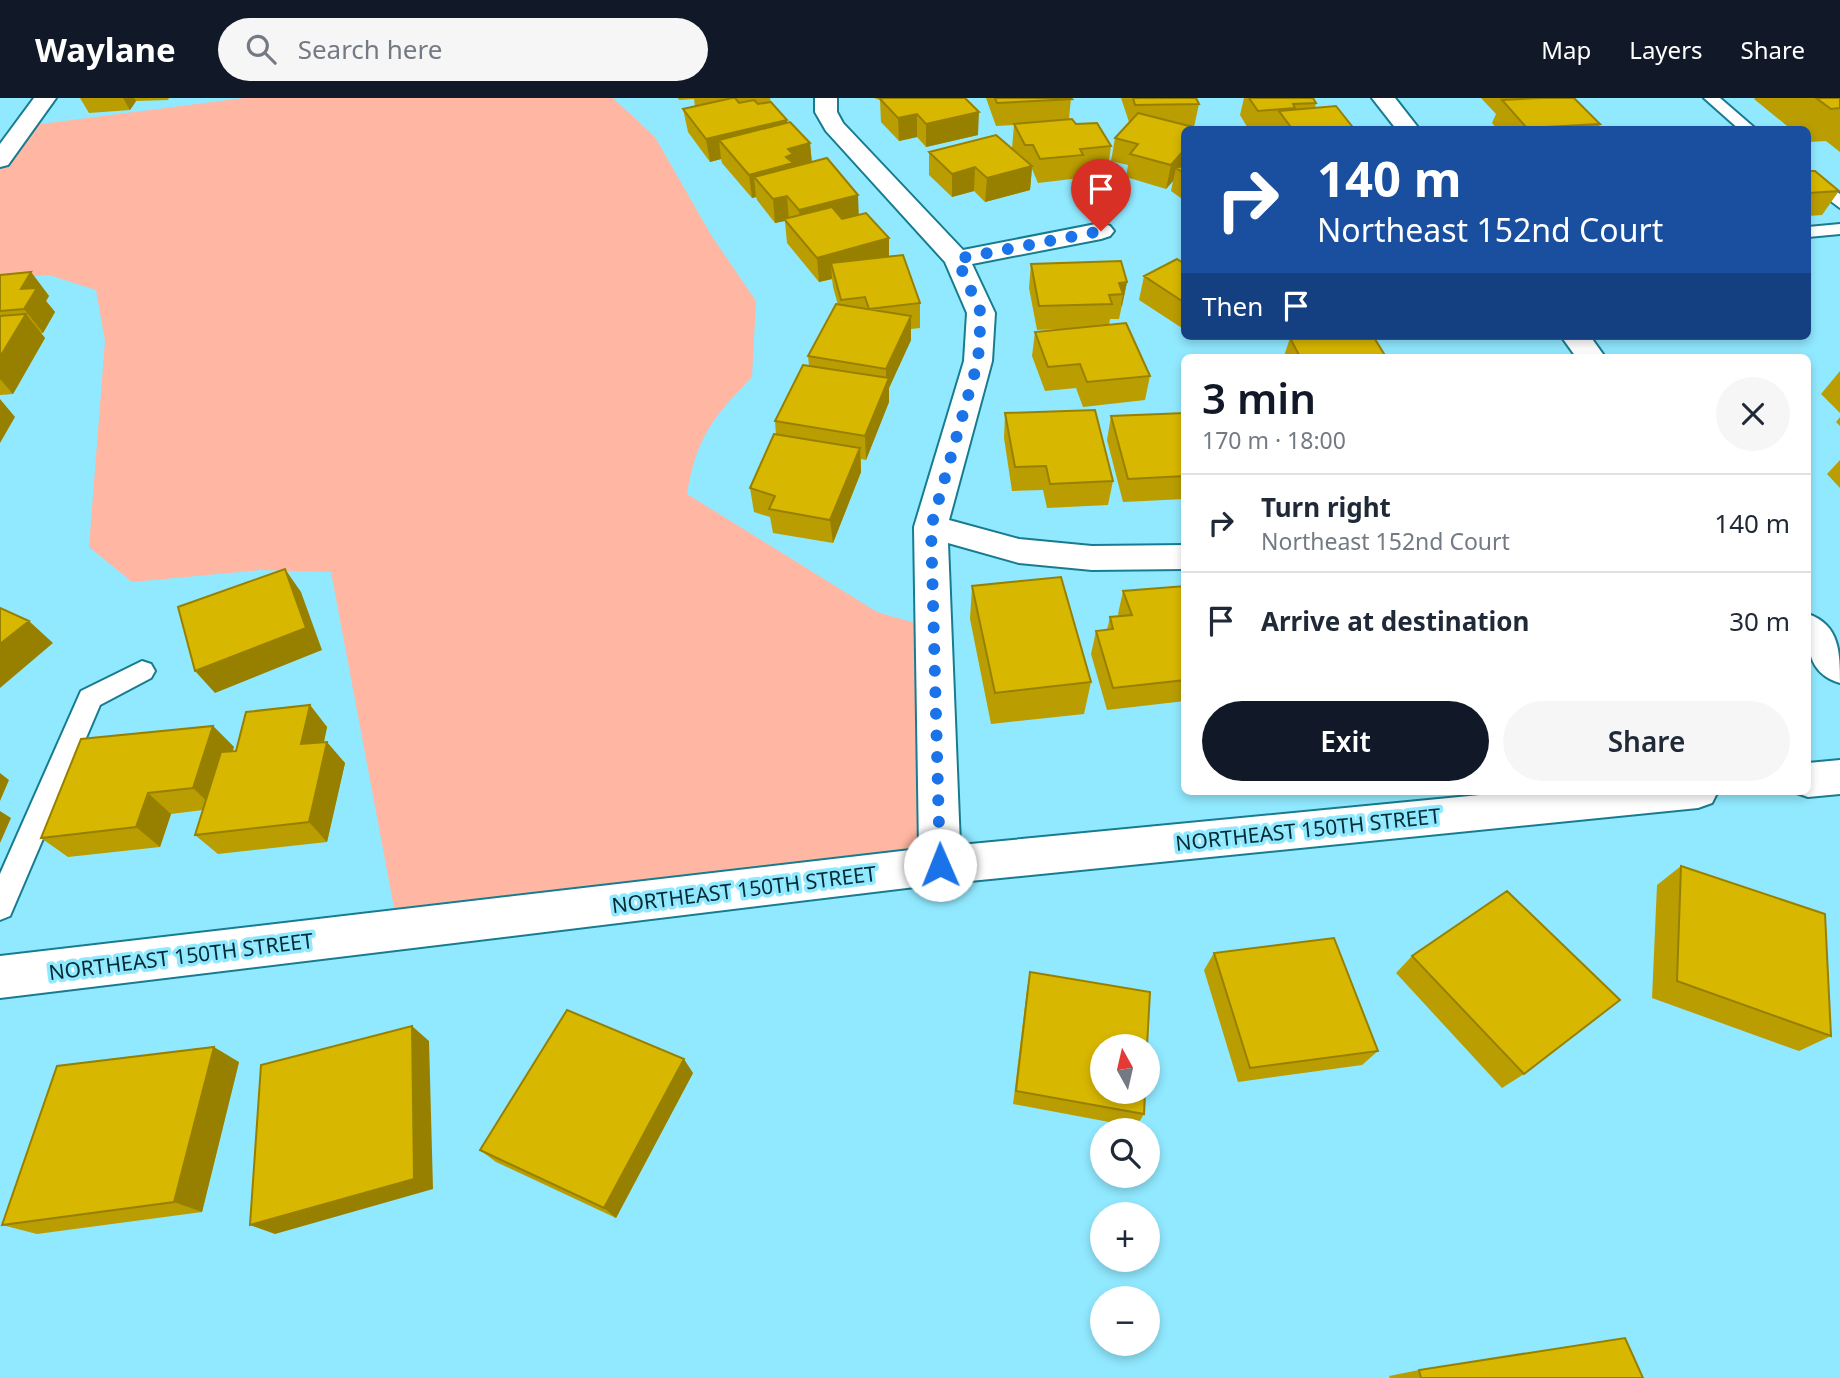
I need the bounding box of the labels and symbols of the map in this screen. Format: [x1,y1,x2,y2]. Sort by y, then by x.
pin [1071,159,1131,231]
street label: NORTHEAST 150TH STREET [1174,801,1442,857]
position arrow [903,828,977,902]
street label: NORTHEAST 150TH STREET [610,859,878,919]
street label: NORTHEAST 150TH STREET [47,926,315,986]
north arrow [1090,1034,1160,1104]

